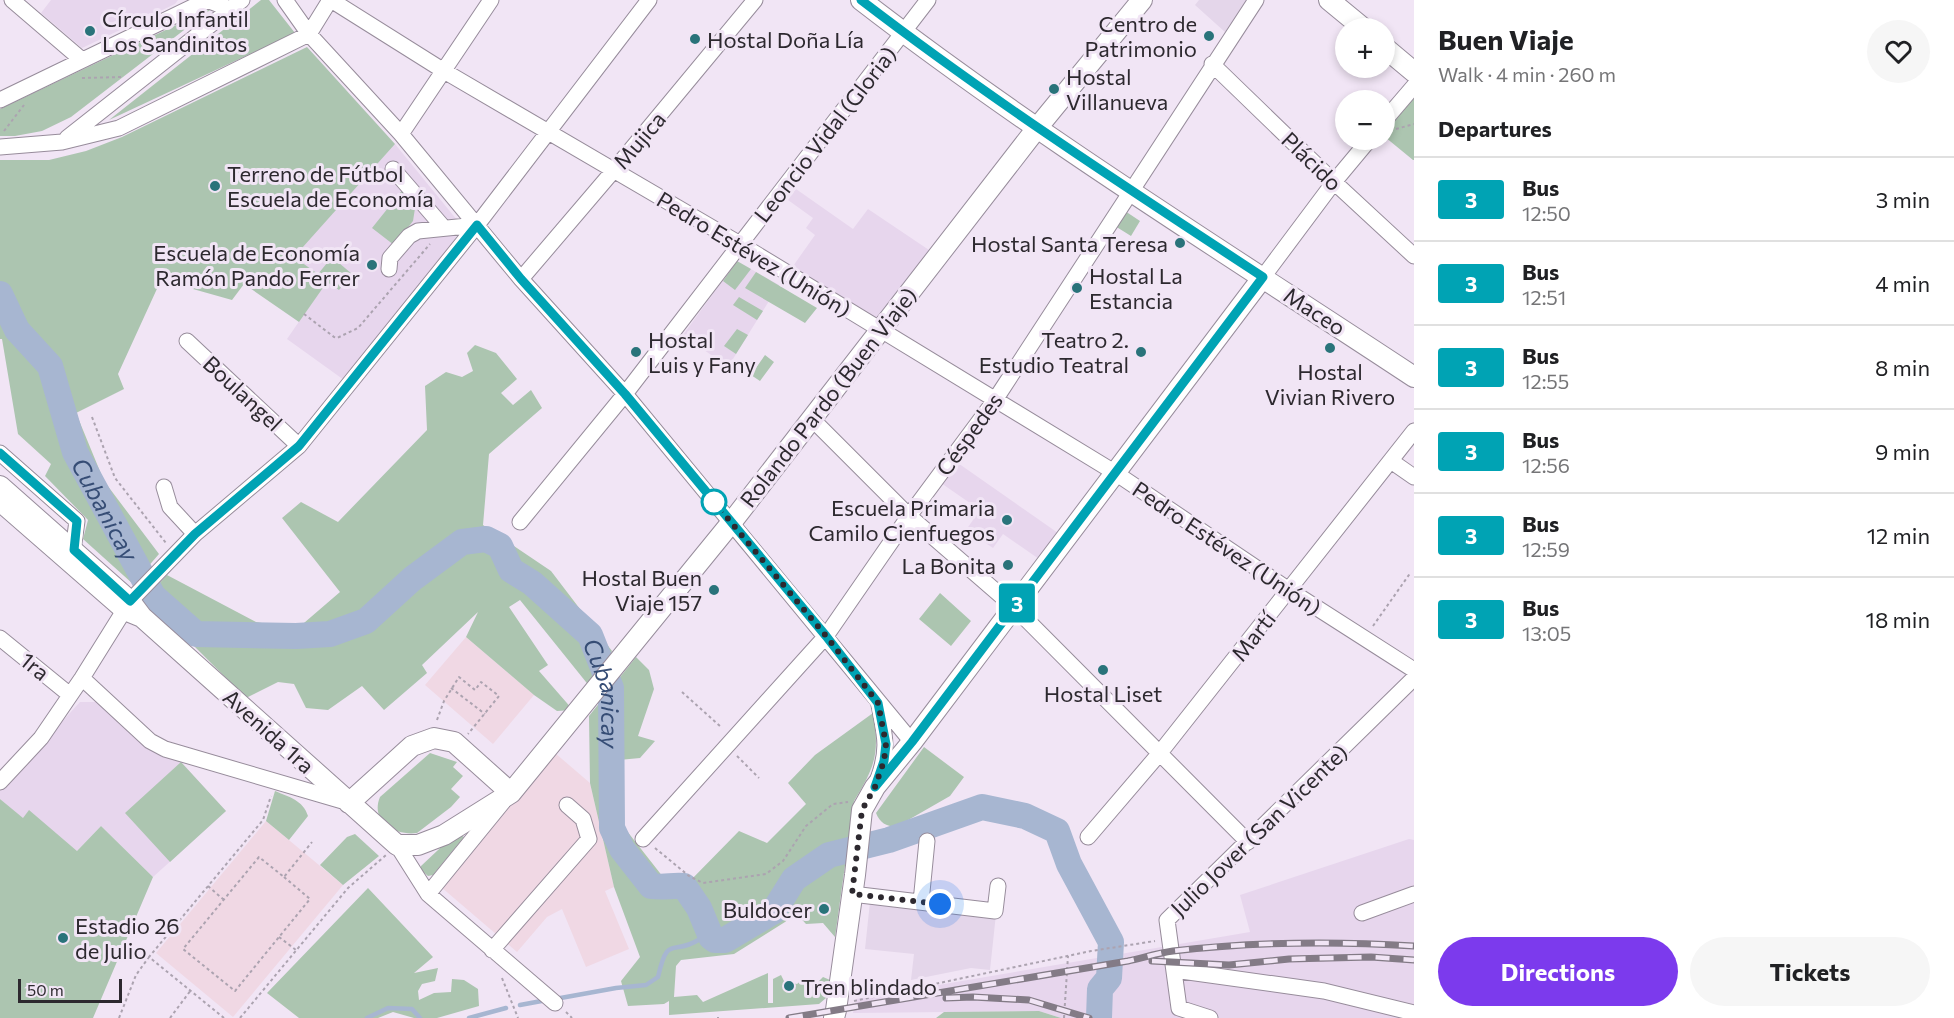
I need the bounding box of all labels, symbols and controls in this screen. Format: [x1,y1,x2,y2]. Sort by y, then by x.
place label: Círculo Infantil Los Sandinitos [102,5,249,57]
place label: Centro de Patrimonio [1084,10,1197,62]
map controls [1335,18,1395,150]
button: + [1335,18,1395,78]
button: heart [1867,20,1930,83]
text: Buen Viaje [1438,22,1574,56]
marker: Círculo Infantil Los Sandinitos [83,24,97,38]
place label: Hostal Doña Lía [707,26,864,53]
marker: Centro de Patrimonio [1202,29,1216,43]
marker: Hostal Doña Lía [688,32,702,46]
street label: Leoncio Vidal (Gloria) [748,41,902,227]
text: Walk · 4 min · 260 m [1438,62,1616,86]
place label: Hostal Villanueva [1066,63,1168,115]
marker: Hostal Villanueva [1047,82,1061,96]
button: − [1335,90,1395,150]
street label: Mujica [607,106,671,174]
text: Departures [1438,115,1552,142]
street label: Plácido [1276,126,1348,196]
place label: Terreno de Fútbol Escuela de Economía [227,160,434,212]
text: Bus [1522,174,1559,201]
marker: Terreno de Fútbol Escuela de Economía [208,179,222,193]
street label: Pedro Estévez (Unión) [652,185,856,323]
text: 3 min [1876,186,1930,213]
text: 3 [1465,187,1477,212]
text: 12:50 [1522,201,1571,225]
place label: Hostal Santa Teresa [971,230,1168,257]
marker: Hostal Santa Teresa [1173,236,1187,250]
place label: Escuela de Economía Ramón Pando Ferrer [153,239,360,291]
marker: Escuela de Economía Ramón Pando Ferrer [365,258,379,272]
text: Bus [1522,258,1559,285]
place label: Hostal La Estancia [1089,262,1183,314]
text: 4 min [1875,270,1930,297]
text: 3 [1465,271,1477,296]
marker: Hostal La Estancia [1070,281,1084,295]
street label: Maceo [1279,281,1351,341]
street label: Rolando Pardo (Buen Viaje) [734,282,922,512]
text: 12:51 [1522,285,1566,309]
place label: Hostal Luis y Fany [648,326,756,378]
place label: Teatro 2. Estudio Teatral [979,326,1129,378]
marker: Hostal Vivian Rivero [1323,341,1337,355]
text: Bus [1522,342,1559,369]
marker: Hostal Luis y Fany [629,345,643,359]
marker: Teatro 2. Estudio Teatral [1134,345,1148,359]
street label: Boulangel [198,350,288,436]
text: 8 min [1875,354,1930,381]
text: 3 [1465,355,1477,380]
place label: Hostal Vivian Rivero [1265,358,1395,410]
text: 12:55 [1522,369,1569,393]
street label: Céspedes [930,387,1008,481]
text: Bus [1522,426,1559,453]
text: 9 min [1875,438,1930,465]
text: 3 [1465,439,1477,464]
water label: Cubanicay [66,452,146,567]
text: 12:56 [1522,453,1570,477]
street label: Pedro Estévez (Unión) [1128,475,1326,621]
unlabelled marker [701,489,727,515]
place label: Escuela Primaria Camilo Cienfuegos [808,494,995,546]
text: Bus [1522,510,1559,537]
marker: Escuela Primaria Camilo Cienfuegos [1000,513,1014,527]
text: 12 min [1867,522,1930,549]
text: 3 [1465,523,1477,548]
text: 12:59 [1522,537,1570,561]
place label: La Bonita [902,552,996,579]
marker: La Bonita [1001,558,1015,572]
place label: Hostal Buen Viaje 157 [582,564,702,616]
marker: Hostal Buen Viaje 157 [707,583,721,597]
line badge: 3 [998,584,1036,622]
text: 3 [1011,591,1023,616]
text: Bus [1522,594,1559,621]
street label: Martí [1225,605,1282,666]
text: 18 min [1866,606,1930,633]
text: 3 [1465,607,1477,632]
text: 13:05 [1522,621,1571,645]
water label: Cubanicay [578,634,626,750]
street label: 1ra [15,646,55,686]
marker: Hostal Liset [1096,663,1110,677]
place label: Hostal Liset [1044,680,1162,707]
street label: Avenida 1ra [218,683,320,779]
street label: Julio Jover (San Vicente) [1165,738,1353,922]
your location [925,889,955,919]
place label: Buldocer [723,896,812,923]
marker: Buldocer [817,902,831,916]
place label: Estadio 26 de Julio [75,912,180,964]
marker: Estadio 26 de Julio [56,931,70,945]
button: Directions [1438,937,1678,1006]
button: Tickets [1690,937,1930,1006]
place label: Tren blindado [801,973,937,1000]
scale bar [18,976,122,1004]
marker: Tren blindado [782,979,796,993]
text: 50 m [27,980,64,999]

